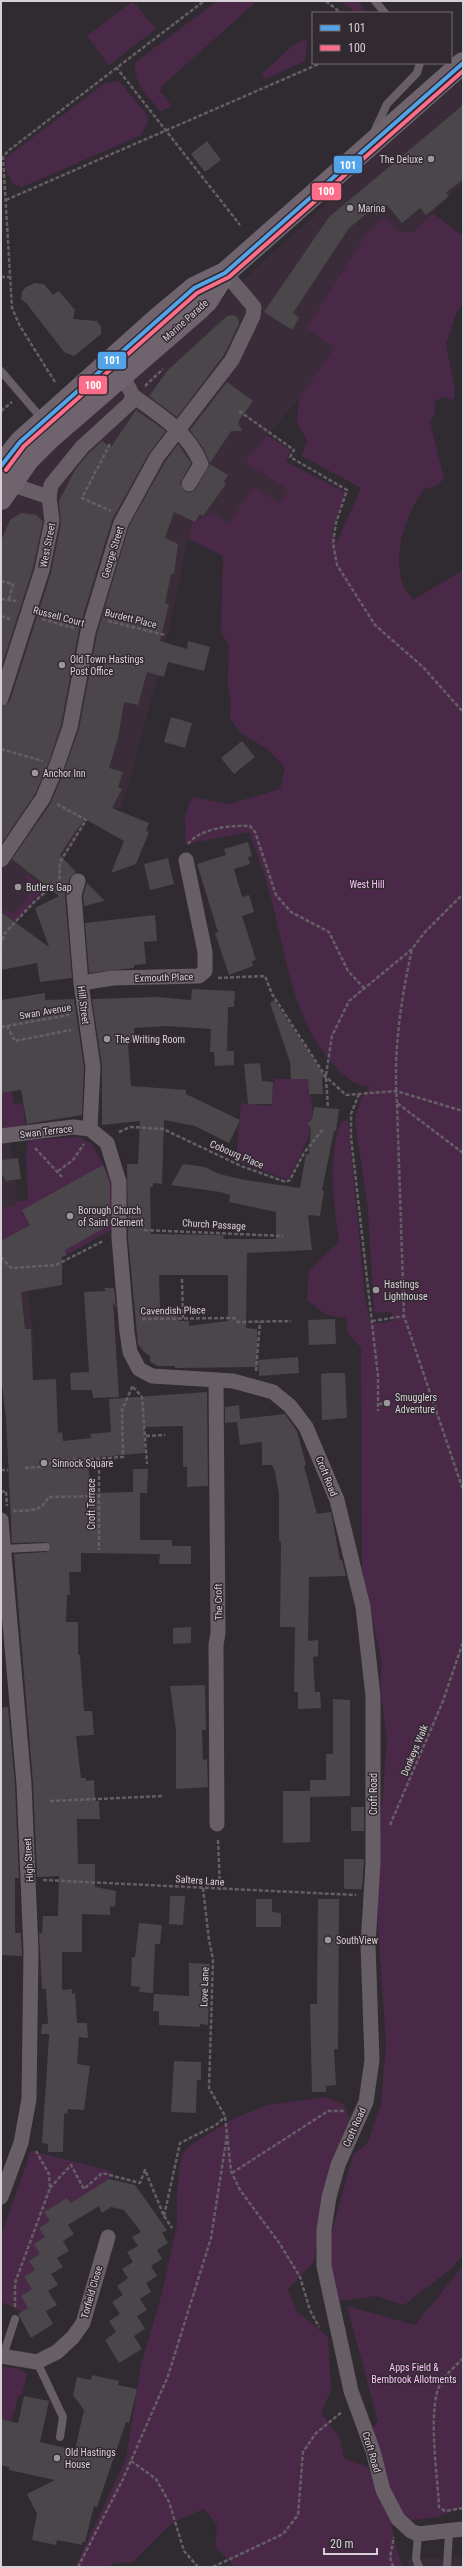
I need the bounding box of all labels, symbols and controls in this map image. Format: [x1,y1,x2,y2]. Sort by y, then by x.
legend [312,12,452,64]
text: 101 [348,21,366,35]
text: 100 [348,41,366,55]
place label: The Deluxe [379,154,423,165]
marker: The Deluxe [426,154,436,164]
line badge: 101 [333,155,363,174]
text: 101 [340,159,356,172]
line badge: 100 [311,182,342,201]
text: 100 [318,185,335,198]
marker: Marina [345,203,355,213]
place label: Marina [358,203,386,214]
street label: Marine Parade [160,297,210,344]
line badge: 101 [97,351,127,370]
text: 101 [104,354,120,367]
line badge: 100 [78,375,108,395]
text: 100 [85,379,102,392]
street label: West Street [38,522,57,568]
street label: George Street [99,525,126,580]
street label: Russell Court [32,604,86,629]
street label: Burdett Place [104,607,158,630]
place label: Old Town Hastings Post Office [70,654,144,677]
marker: Old Town Hastings Post Office [57,660,67,670]
marker: Anchor Inn [30,768,40,778]
place label: Anchor Inn [43,768,86,779]
park label: West Hill [349,879,385,890]
marker: Butlers Gap [13,882,23,892]
place label: Butlers Gap [26,882,72,893]
street label: Exmouth Place [134,971,194,984]
street label: Hill Street [76,985,91,1025]
street label: Swan Avenue [18,1001,72,1021]
marker: The Writing Room [102,1034,112,1044]
place label: The Writing Room [115,1034,185,1045]
street label: Swan Terrace [19,1123,73,1140]
street label: Cobourg Place [208,1138,266,1171]
place label: Borough Church of Saint Clement [78,1205,144,1228]
marker: Borough Church of Saint Clement [65,1211,75,1221]
street label: Church Passage [182,1217,246,1232]
place label: Hastings Lighthouse [384,1279,428,1302]
marker: Hastings Lighthouse [371,1285,381,1295]
street label: Cavendish Place [140,1304,206,1317]
place label: Smugglers Adventure [395,1392,437,1415]
marker: Smugglers Adventure [382,1398,392,1408]
street label: Croft Road [314,1455,340,1498]
marker: Sinnock Square [39,1458,49,1468]
place label: Sinnock Square [52,1458,113,1469]
street label: Croft Terrace [86,1478,97,1530]
street label: The Croft [213,1583,224,1620]
street label: Donkeys Walk [399,1722,430,1778]
street label: Croft Road [368,1773,379,1815]
street label: High Street [22,1838,35,1882]
street label: Salters Lane [175,1873,225,1888]
marker: SouthView [323,1935,333,1945]
place label: SouthView [336,1935,378,1946]
street label: Love Lane [198,1967,211,2007]
street label: Croft Road [341,2106,368,2149]
street label: Torfield Close [79,2264,104,2320]
park label: Apps Field & Bembrook Allotments [371,2362,457,2385]
street label: Croft Road [360,2430,383,2474]
place label: Old Hastings House [65,2447,116,2470]
marker: Old Hastings House [52,2453,62,2463]
scale bar [324,2530,377,2556]
text: 20 m [330,2537,354,2551]

